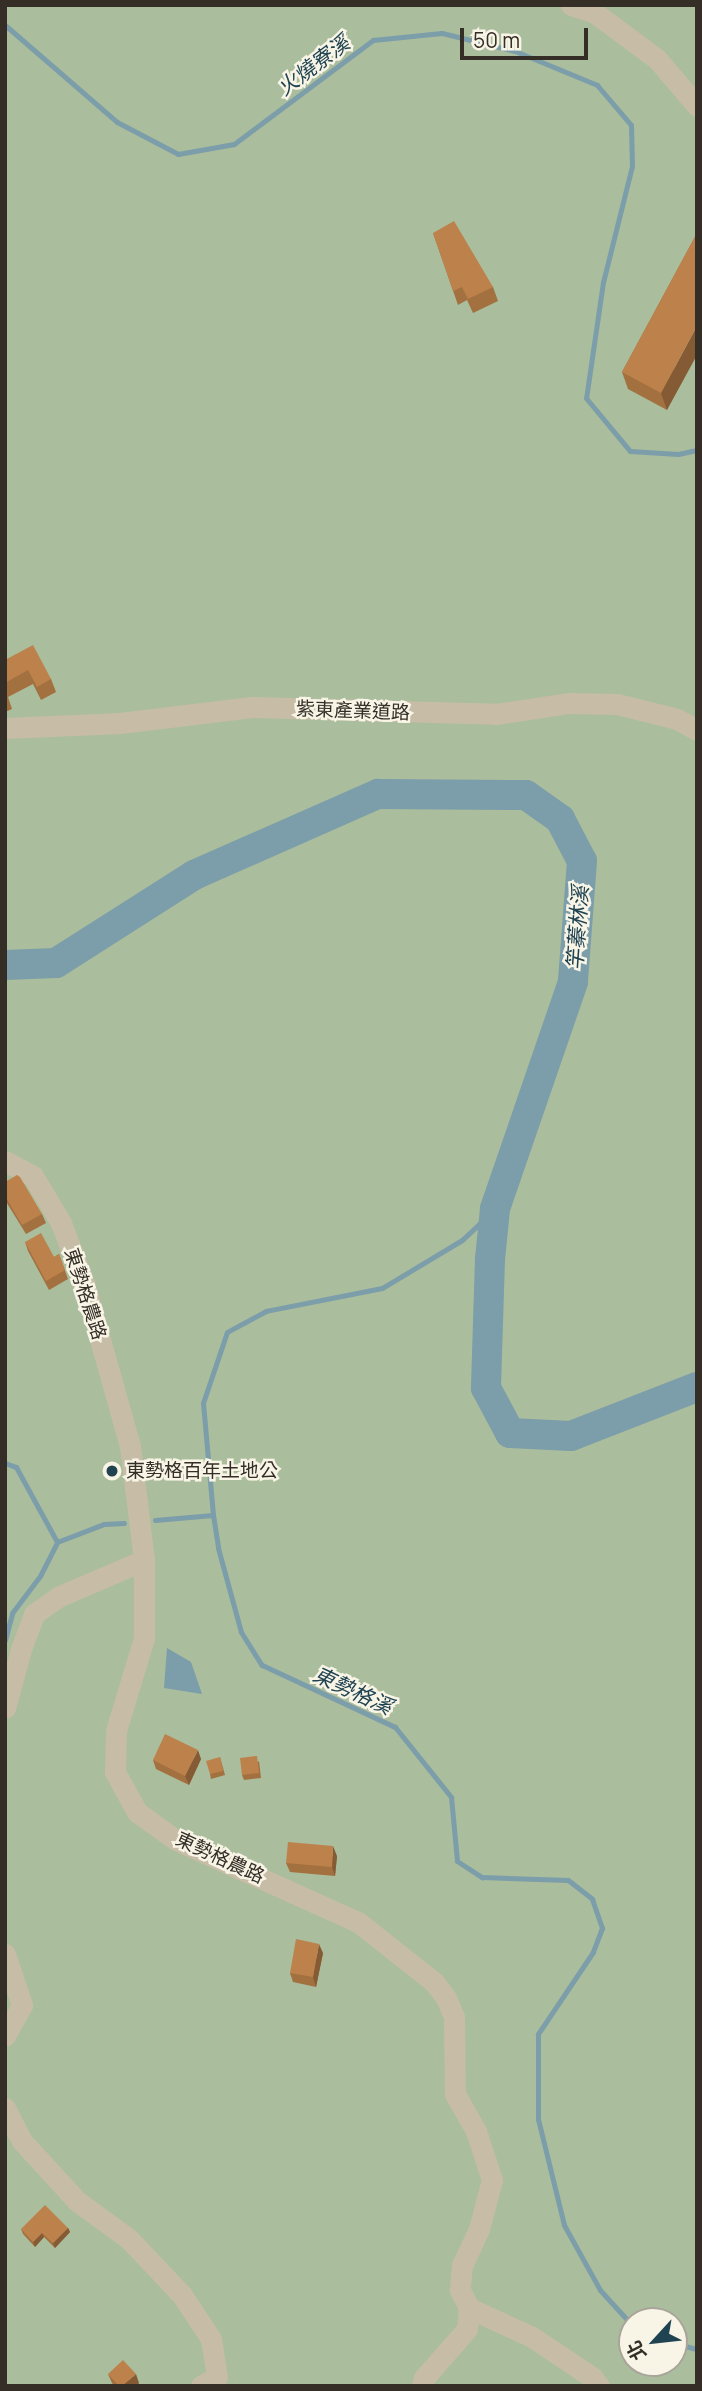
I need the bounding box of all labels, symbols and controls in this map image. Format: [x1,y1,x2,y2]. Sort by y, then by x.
scale bar [464,14,592,58]
text: 50 m [473,26,520,54]
water label: 火燒寮溪 [272,30,354,100]
street label: 紫東產業道路 [296,698,410,724]
water label: 竿蓁林溪 [562,885,592,971]
street label: 東勢格農路 [59,1245,111,1343]
place label: 東勢格百年土地公 [126,1460,278,1482]
marker: 東勢格百年土地公 [104,1463,120,1479]
water label: 東勢格溪 [310,1661,396,1719]
street label: 東勢格農路 [172,1828,268,1888]
north arrow [618,2307,688,2377]
text: 北 [620,2336,652,2365]

